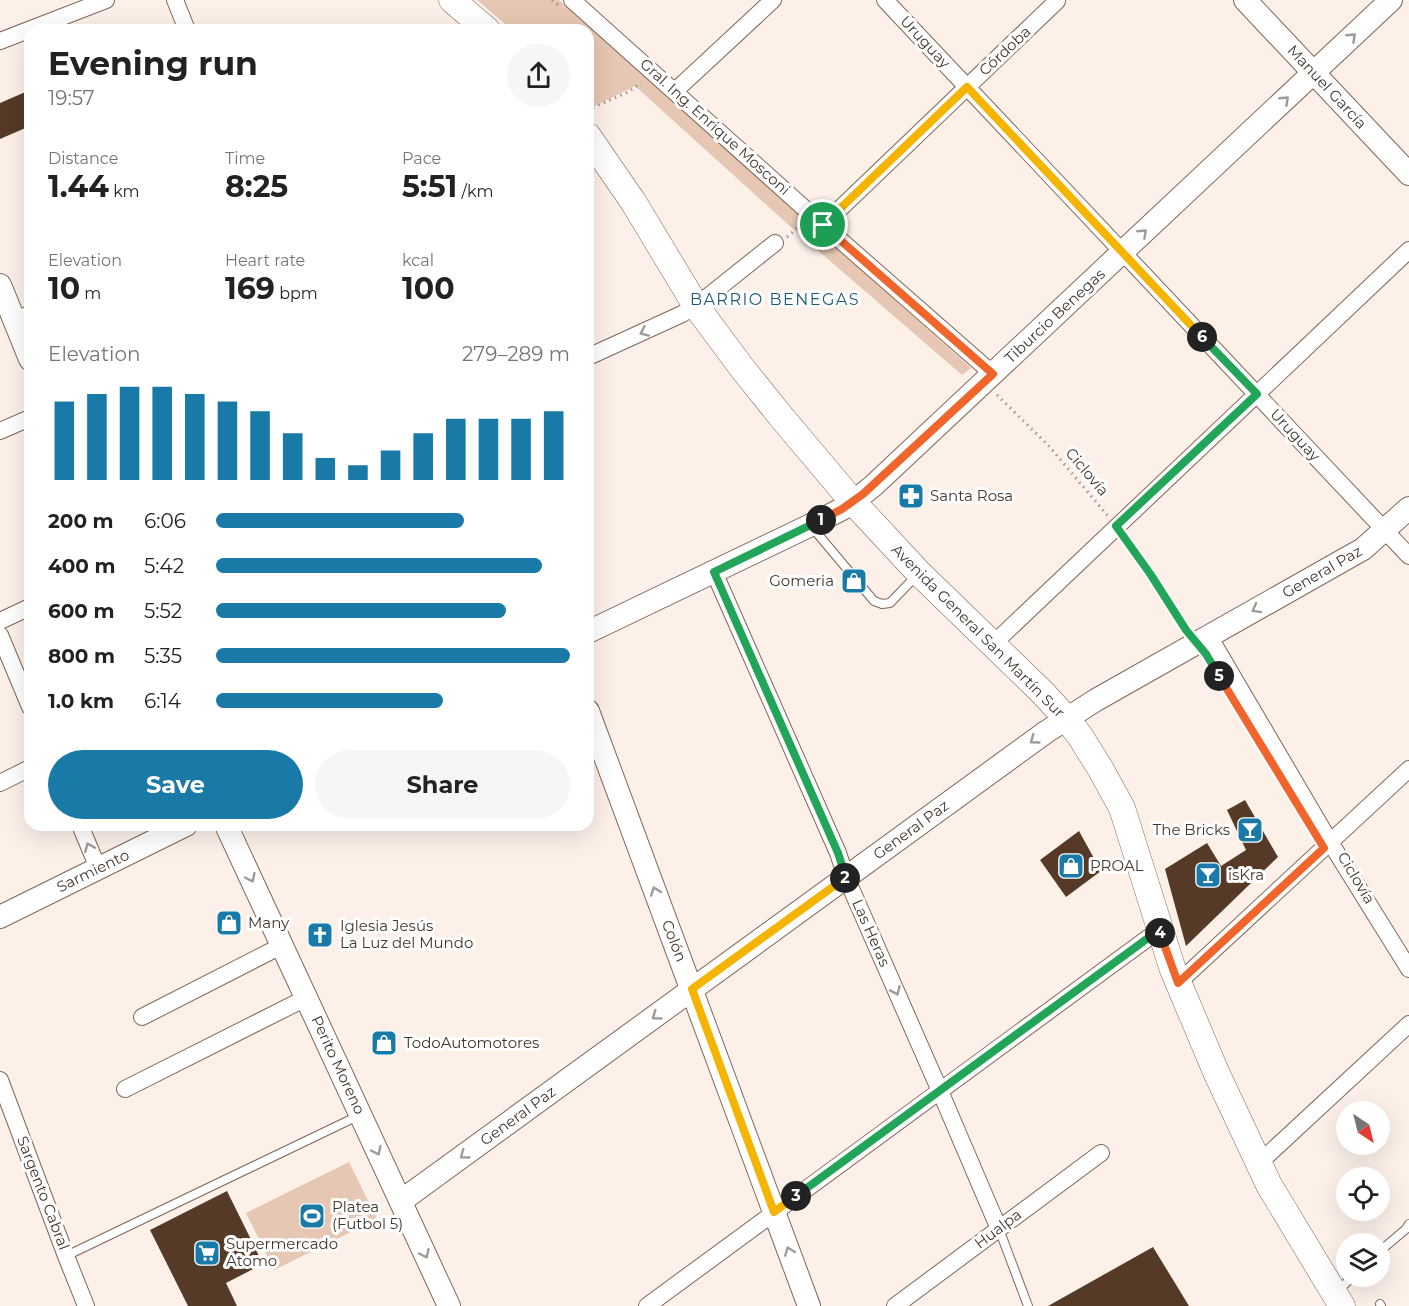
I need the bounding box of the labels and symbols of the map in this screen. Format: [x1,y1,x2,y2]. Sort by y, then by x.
street label: Uruguay [896,11,955,73]
street label: Córdoba [975,22,1035,79]
one-way arrow [1345,33,1356,44]
street label: Manuel García [1284,41,1371,133]
street label: Gral. Ing. Enrique Mosconi [636,54,794,199]
one-way arrow [1278,96,1289,107]
pin [797,199,848,250]
one-way arrow [1137,229,1147,240]
street label: Tiburcio Benegas [1000,264,1109,367]
district label: BARRIO BENEGAS [690,290,860,309]
pin: 6 [1187,322,1217,352]
one-way arrow [639,325,650,337]
street label: Uruguay [1266,404,1325,466]
street label: Ciclovía [1062,444,1113,500]
pharmacy icon: Santa Rosa [896,481,926,511]
place label: Santa Rosa [930,486,1013,505]
pin: 1 [806,505,836,535]
street label: Avenida General San Martín Sur [888,540,1069,721]
street label: General Paz [1278,541,1365,602]
shop icon: Gomeria [839,566,869,596]
place label: Gomeria [769,571,834,590]
one-way arrow [1252,602,1262,614]
pin: 5 [1204,661,1234,691]
one-way arrow [1030,733,1041,744]
street label: General Paz [869,796,953,863]
bar icon: The Bricks [1235,815,1265,845]
place label: The Bricks [1153,820,1230,839]
one-way arrow [84,842,96,853]
street label: Sarmiento [53,845,132,896]
street label: Ciclovía [1334,848,1379,907]
shop icon: PROAL [1056,851,1086,881]
place label: PROAL [1090,856,1144,875]
bar icon: isKra [1193,860,1223,890]
pin: 2 [830,863,860,893]
place label: isKra [1228,865,1264,884]
one-way arrow [243,872,255,883]
one-way arrow [650,886,662,897]
street label: Las Heras [848,896,895,969]
shop icon: Many [214,908,244,938]
place label: Many [248,913,290,932]
place label: Iglesia Jesús La Luz del Mundo [340,916,473,952]
street label: Colón [658,917,691,964]
pin: 4 [1145,918,1175,948]
church icon: Iglesia Jesús La Luz del Mundo [305,920,335,950]
one-way arrow [889,985,901,996]
one-way arrow [651,1008,662,1019]
street label: Perito Moreno [307,1012,370,1117]
shop icon: TodoAutomotores [369,1028,399,1058]
place label: TodoAutomotores [404,1033,539,1052]
street label: General Paz [476,1082,560,1149]
north arrow [1336,1101,1390,1155]
street label: Sargento Cabral [13,1133,74,1252]
one-way arrow [370,1144,382,1155]
one-way arrow [460,1148,471,1159]
pin: 3 [781,1181,811,1211]
place label: Platea (Futbol 5) [332,1197,403,1233]
sports icon: Platea (Futbol 5) [297,1201,327,1231]
street label: Hualpa [970,1205,1025,1252]
place label: Supermercado Atomo [226,1234,338,1270]
supermarket icon: Supermercado Atomo [192,1238,222,1268]
one-way arrow [784,1246,796,1257]
one-way arrow [417,1247,429,1258]

